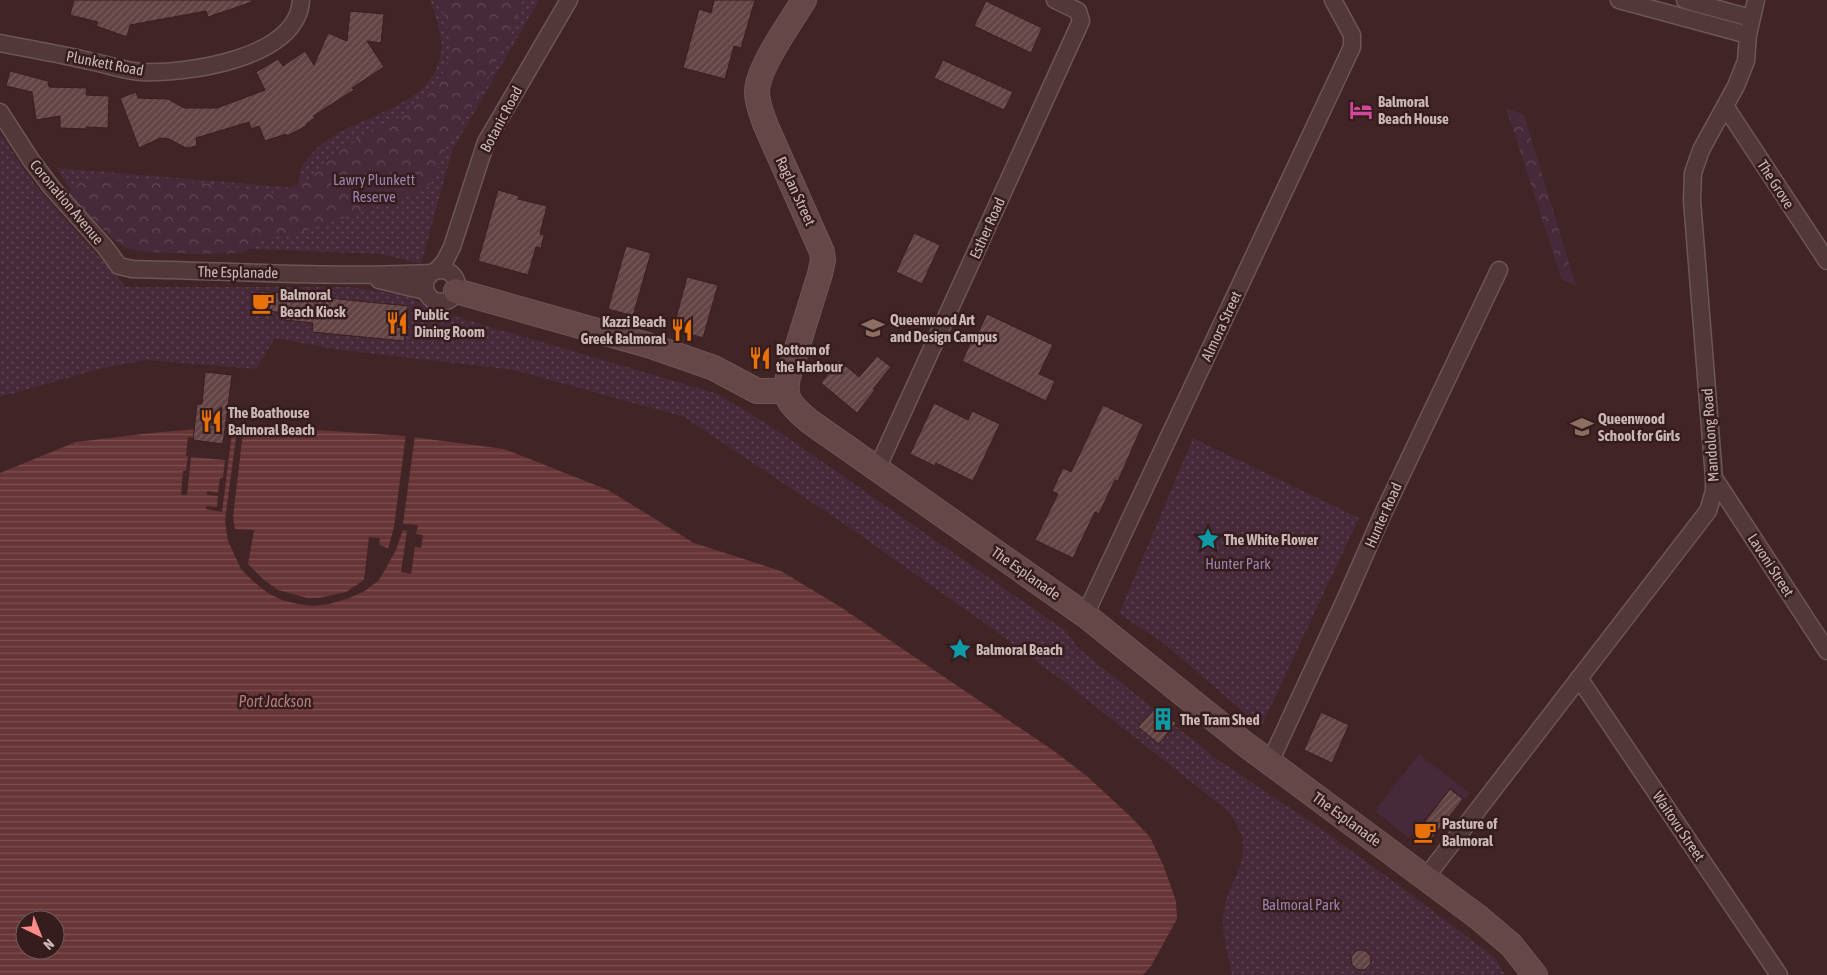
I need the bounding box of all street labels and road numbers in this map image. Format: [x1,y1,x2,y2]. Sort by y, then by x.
street label: Plunkett Road [65,47,145,79]
street label: Botanic Road [476,83,526,155]
street label: Raglan Street [773,154,819,228]
street label: Coronation Avenue [27,156,107,248]
street label: The Grove [1754,156,1798,212]
street label: Esther Road [966,195,1008,261]
street label: The Esplanade [198,263,279,281]
street label: Almora Street [1197,288,1245,364]
street label: Mandolong Road [1698,388,1722,482]
street label: Hunter Road [1361,480,1405,550]
street label: Lavoni Street [1744,530,1798,600]
street label: The Esplanade [988,543,1064,603]
street label: Waitovu Street [1649,788,1709,864]
street label: The Esplanade [1310,789,1385,850]

